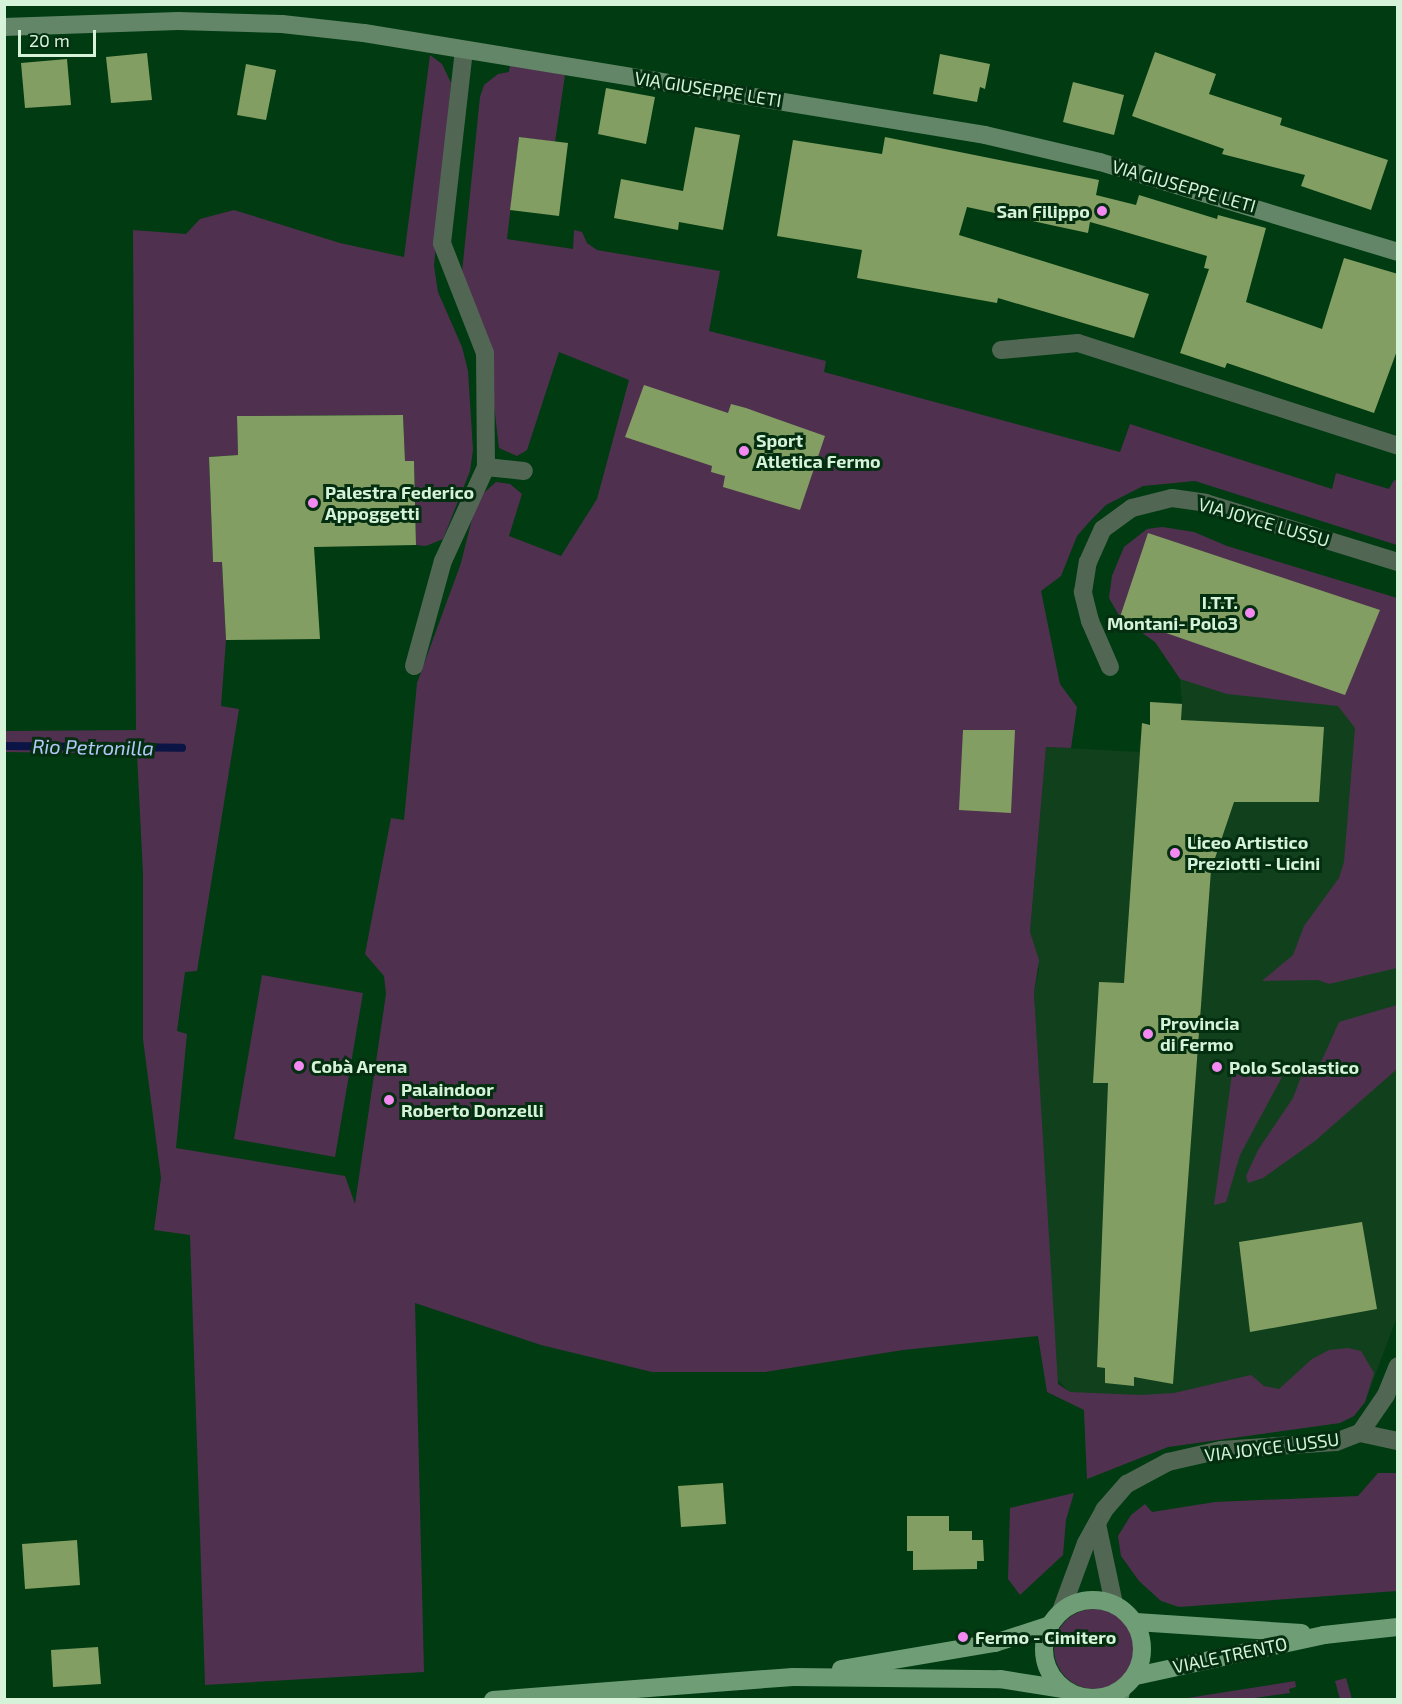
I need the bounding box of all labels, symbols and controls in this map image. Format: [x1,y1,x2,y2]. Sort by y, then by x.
scale bar [21,18,99,56]
text: 20 m [29,29,70,51]
street label: VIA GIUSEPPE LETI [633,67,783,111]
street label: VIA GIUSEPPE LETI [1109,155,1259,217]
place label: San Filippo [996,200,1090,222]
marker: San Filippo [1095,204,1109,218]
place label: Sport Atletica Fermo [756,430,881,472]
marker: Sport Atletica Fermo [737,444,751,458]
place label: Palestra Federico Appoggetti [325,482,474,524]
street label: VIA JOYCE LUSSU [1196,493,1332,551]
marker: Palestra Federico Appoggetti [306,496,320,510]
place label: I.T.T. Montani- Polo3 [1107,592,1238,634]
marker: I.T.T. Montani- Polo3 [1243,606,1257,620]
water label: Rio Petronilla [32,734,154,760]
place label: Liceo Artistico Preziotti - Licini [1187,832,1320,874]
marker: Liceo Artistico Preziotti - Licini [1168,846,1182,860]
place label: Provincia di Fermo [1160,1013,1239,1056]
marker: Provincia di Fermo [1141,1027,1155,1041]
place label: Cobà Arena [311,1055,408,1077]
place label: Polo Scolastico [1229,1056,1359,1078]
marker: Cobà Arena [292,1059,306,1073]
marker: Polo Scolastico [1210,1060,1224,1074]
place label: Palaindoor Roberto Donzelli [401,1079,544,1122]
marker: Palaindoor Roberto Donzelli [382,1093,396,1107]
street label: VIA JOYCE LUSSU [1203,1428,1341,1466]
place label: Fermo - Cimitero [975,1626,1116,1648]
marker: Fermo - Cimitero [956,1630,970,1644]
street label: VIALE TRENTO [1171,1632,1289,1678]

